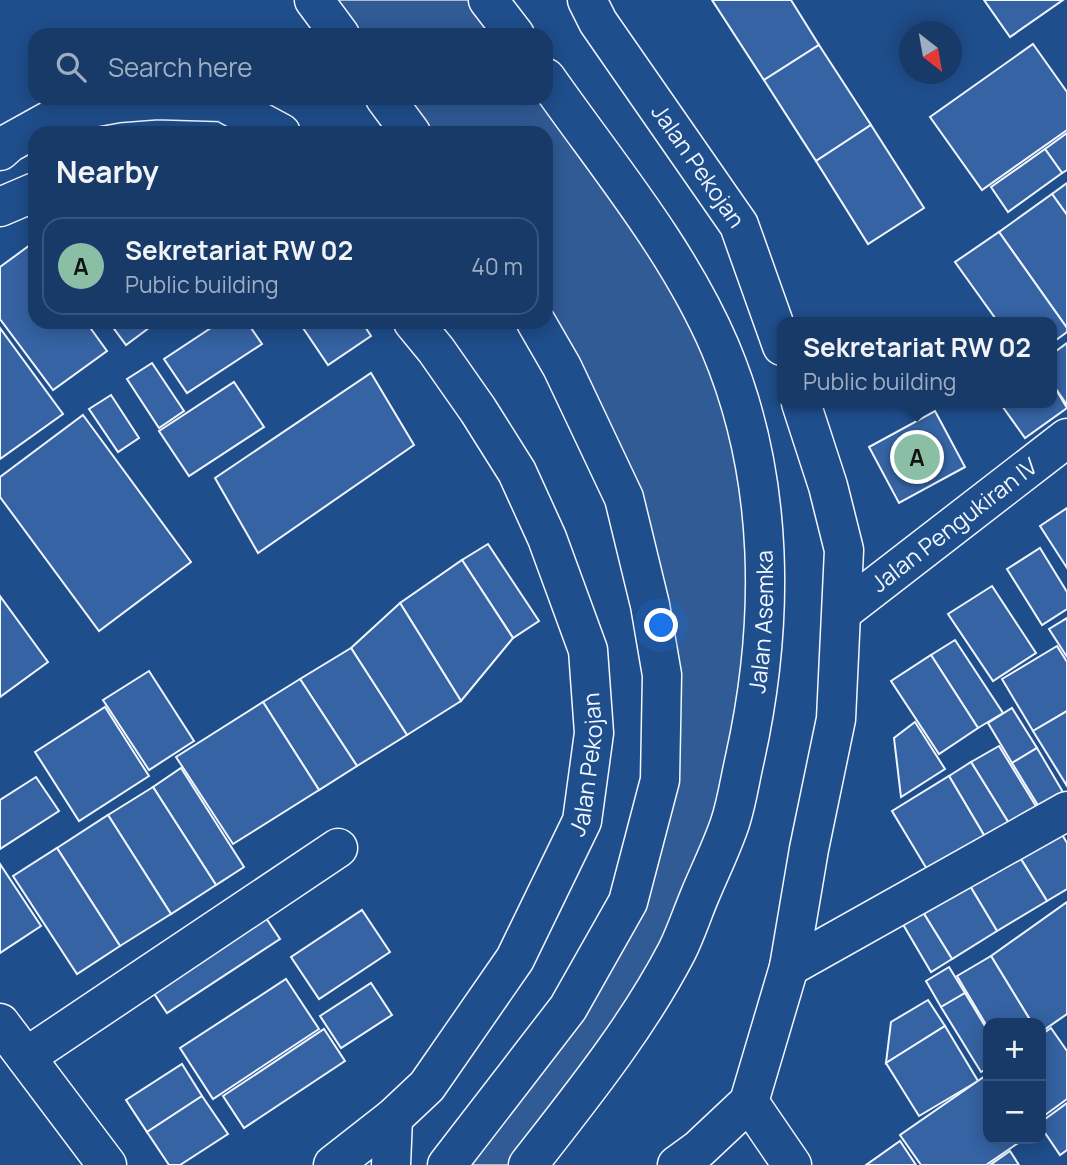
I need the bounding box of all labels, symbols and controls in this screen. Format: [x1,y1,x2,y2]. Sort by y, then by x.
north arrow [899,21,962,84]
search box [28,28,553,105]
icon: search [52,48,90,86]
text: Search here [108,49,253,85]
street label: Jalan Pekojan [645,97,753,234]
text: Nearby [56,151,159,192]
text: Sekretariat RW 02 [125,232,353,268]
text: A [73,250,89,282]
text: 40 m [471,250,523,282]
text: Public building [125,268,279,300]
popup [777,317,1057,408]
text: Sekretariat RW 02 [803,329,1031,365]
text: Public building [803,365,956,397]
pin: A [894,431,940,483]
street label: Jalan Pengukiran IV [864,450,1044,599]
street label: Jalan Asemka [740,550,780,695]
your location [644,608,678,642]
street label: Jalan Pekojan [560,692,609,841]
map controls [983,1018,1046,1144]
button: + [983,1018,1046,1081]
button: − [983,1081,1046,1144]

